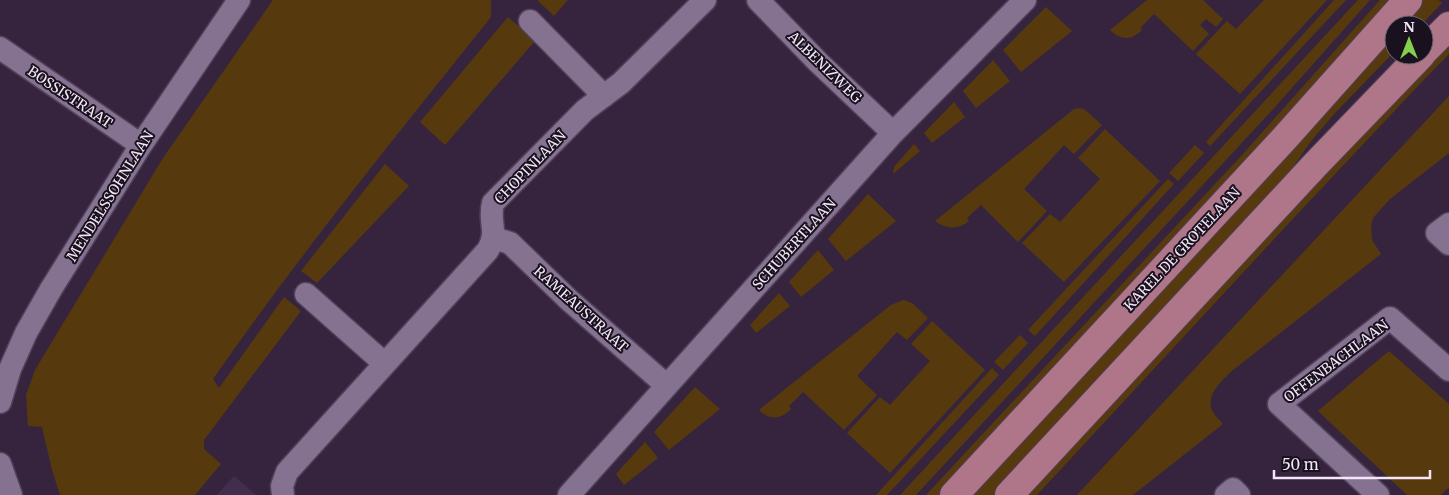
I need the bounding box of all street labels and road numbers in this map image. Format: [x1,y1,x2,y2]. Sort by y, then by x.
street label: ALBENIZWEG [784,27,865,107]
street label: BOSSISTRAAT [24,62,116,132]
street label: CHOPINLAAN [490,126,570,207]
street label: MENDELSSOHNLAAN [63,127,158,265]
street label: KAREL DE GROTELAAN [1120,183,1244,314]
street label: SCHUBERTLAAN [748,194,840,293]
street label: RAMEAUSTRAAT [530,262,632,356]
street label: OFFENBACHLAAN [1280,316,1392,406]

